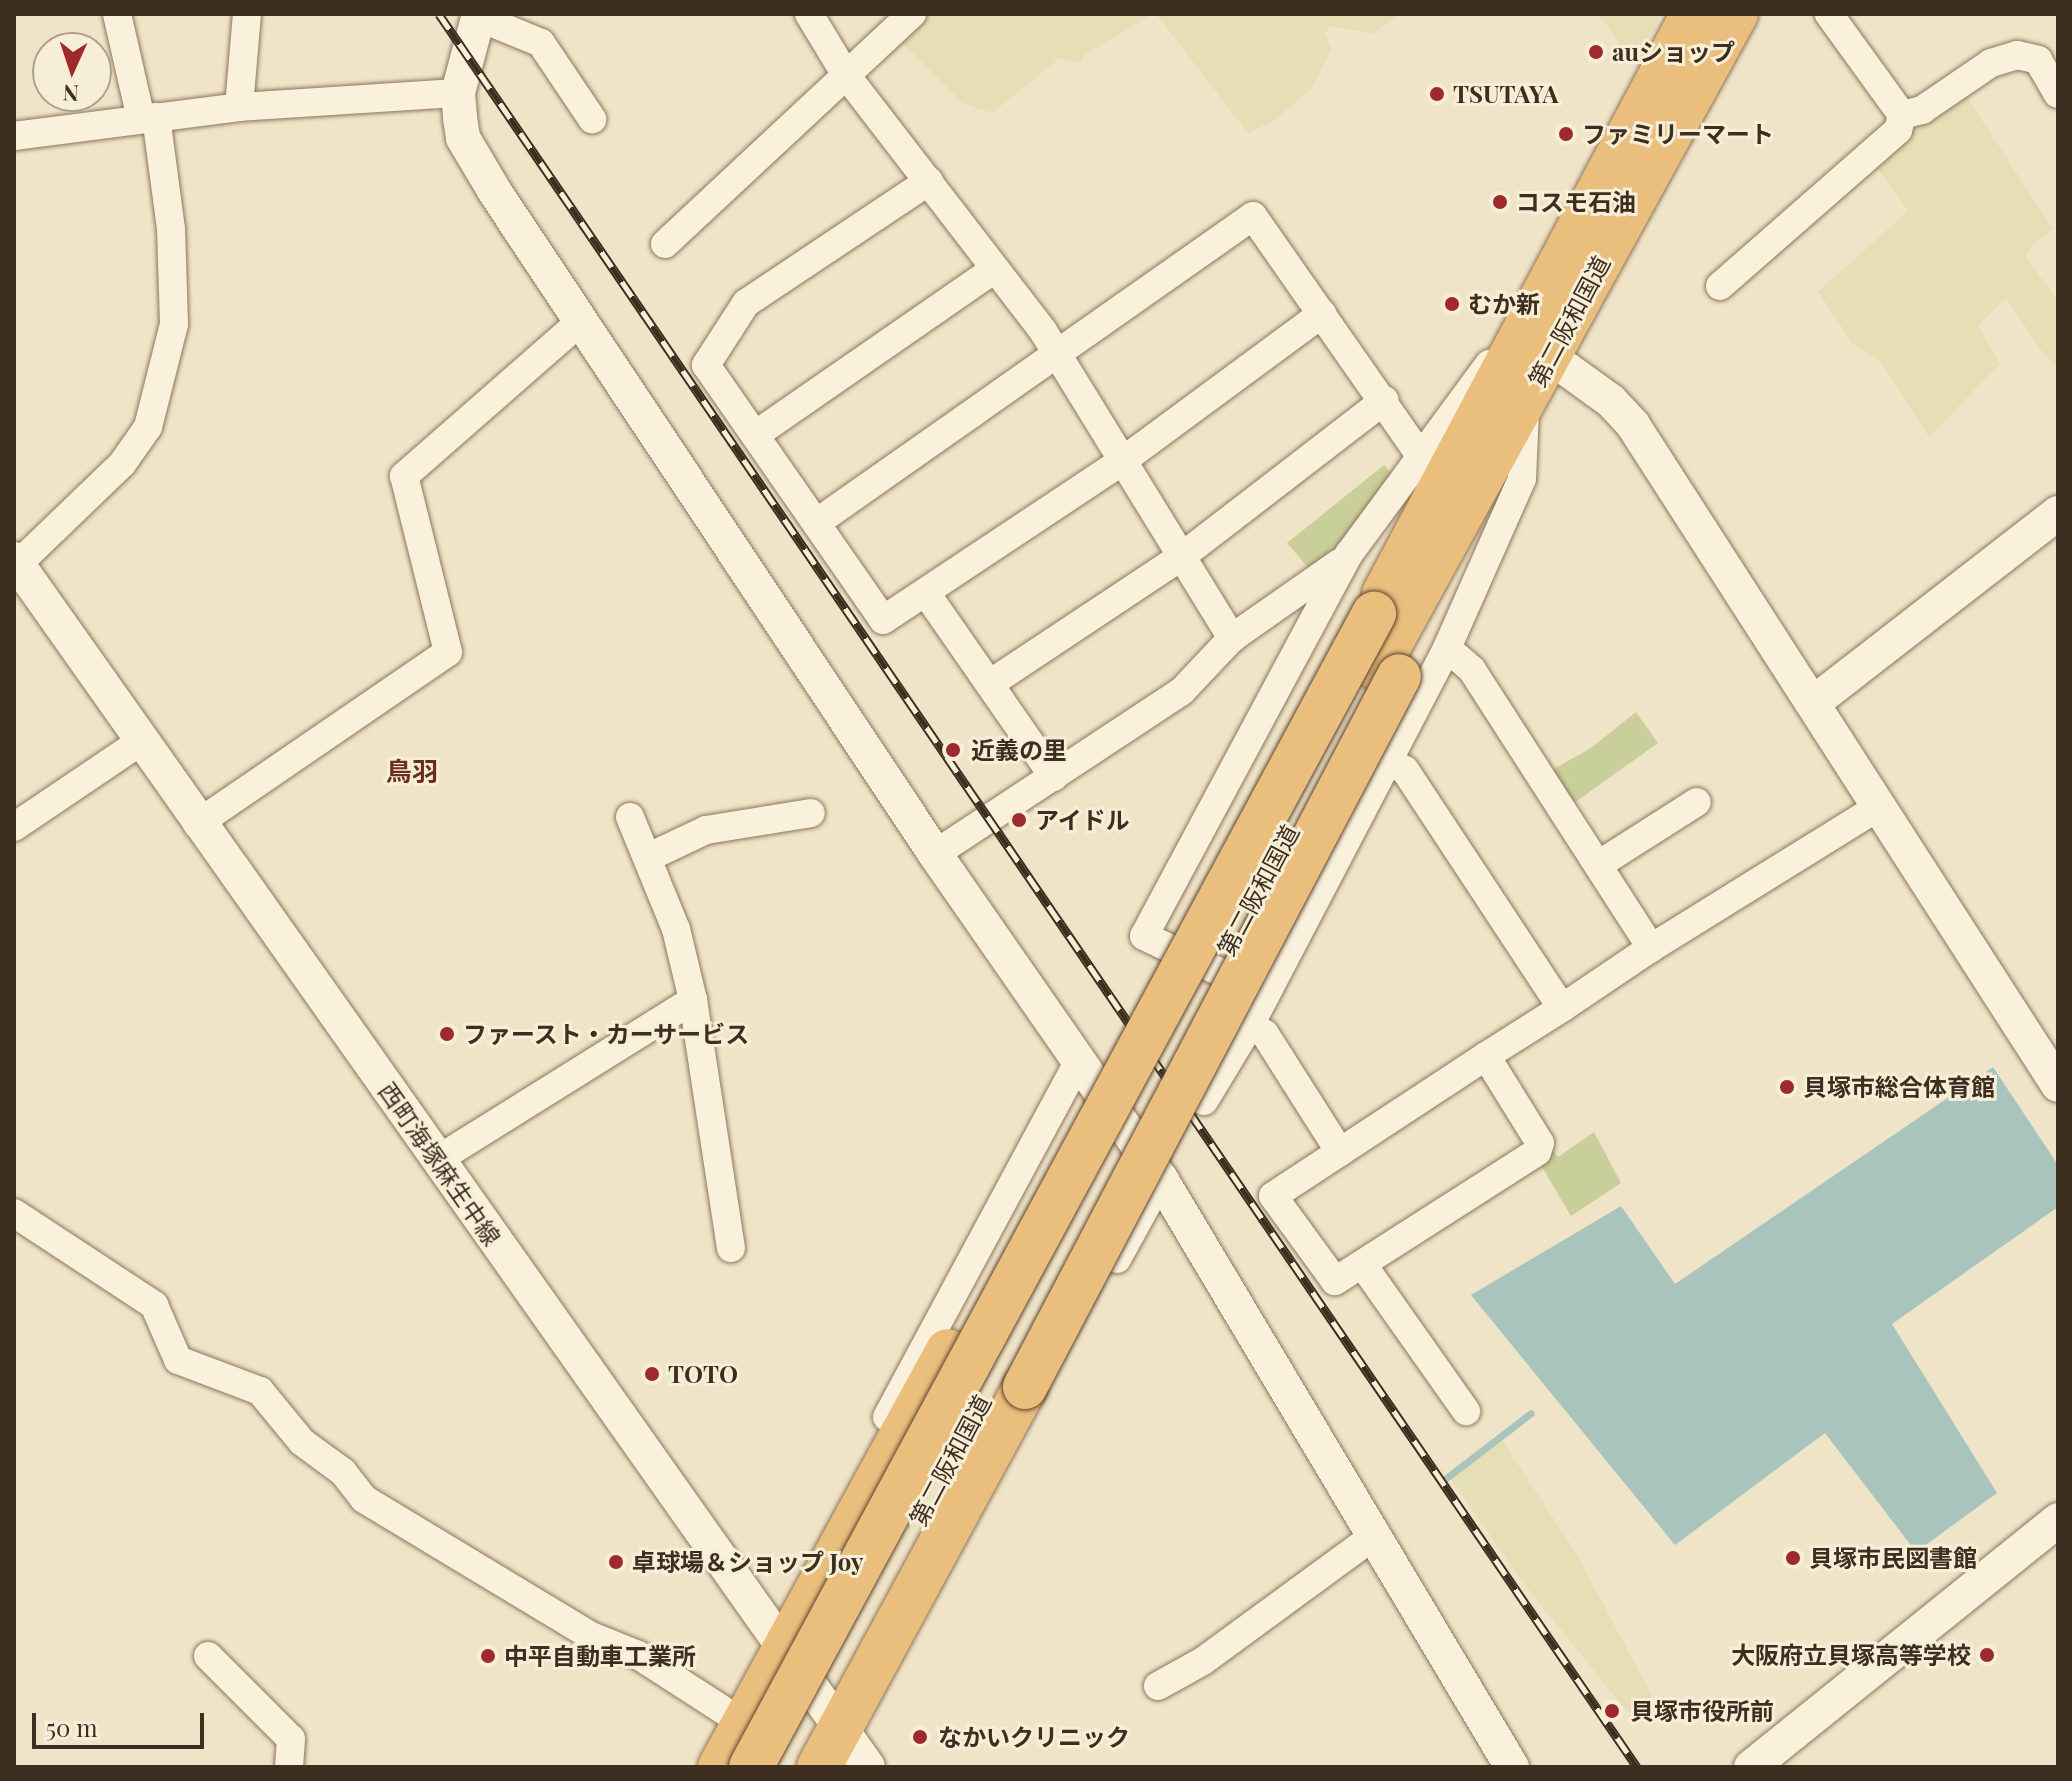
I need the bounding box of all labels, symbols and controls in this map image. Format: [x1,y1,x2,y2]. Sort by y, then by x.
north arrow [32,32,112,112]
place label: auショップ [1612,38,1735,66]
marker: auショップ [1587,43,1605,61]
text: N [62,79,80,109]
place label: TSUTAYA [1453,80,1559,108]
marker: TSUTAYA [1428,85,1446,103]
place label: ファミリーマート [1582,120,1774,148]
marker: ファミリーマート [1557,125,1575,143]
place label: コスモ石油 [1516,188,1636,216]
marker: コスモ石油 [1491,193,1509,211]
street label: 第二阪和国道 [1522,251,1616,391]
place label: むか新 [1468,290,1540,318]
marker: むか新 [1443,295,1461,313]
place label: 近義の里 [971,736,1067,764]
marker: 近義の里 [942,739,964,761]
district label: 鳥羽 [386,755,438,787]
place label: アイドル [1035,806,1131,834]
marker: アイドル [1010,811,1028,829]
street label: 第二阪和国道 [1211,820,1305,960]
place label: ファースト・カーサービス [463,1020,751,1048]
marker: ファースト・カーサービス [438,1025,456,1043]
place label: 貝塚市総合体育館 [1803,1073,1995,1101]
street label: 西町海塚麻生中線 [373,1077,507,1251]
marker: 貝塚市総合体育館 [1778,1078,1796,1096]
place label: TOTO [668,1360,738,1388]
marker: TOTO [643,1365,661,1383]
street label: 第二阪和国道 [903,1390,997,1530]
place label: 貝塚市民図書館 [1809,1544,1977,1572]
place label: 卓球場＆ショップ Joy [632,1548,864,1576]
marker: 貝塚市民図書館 [1784,1549,1802,1567]
marker: 卓球場＆ショップ Joy [607,1553,625,1571]
place label: 大阪府立貝塚高等学校 [1731,1641,1971,1669]
place label: 中平自動車工業所 [504,1642,696,1670]
marker: 大阪府立貝塚高等学校 [1978,1646,1996,1664]
marker: 中平自動車工業所 [479,1647,497,1665]
scale bar [36,1697,208,1747]
place label: 貝塚市役所前 [1630,1697,1774,1725]
marker: 貝塚市役所前 [1601,1700,1623,1722]
text: 50 m [46,1711,98,1743]
place label: なかいクリニック [938,1723,1130,1751]
marker: なかいクリニック [909,1726,931,1748]

